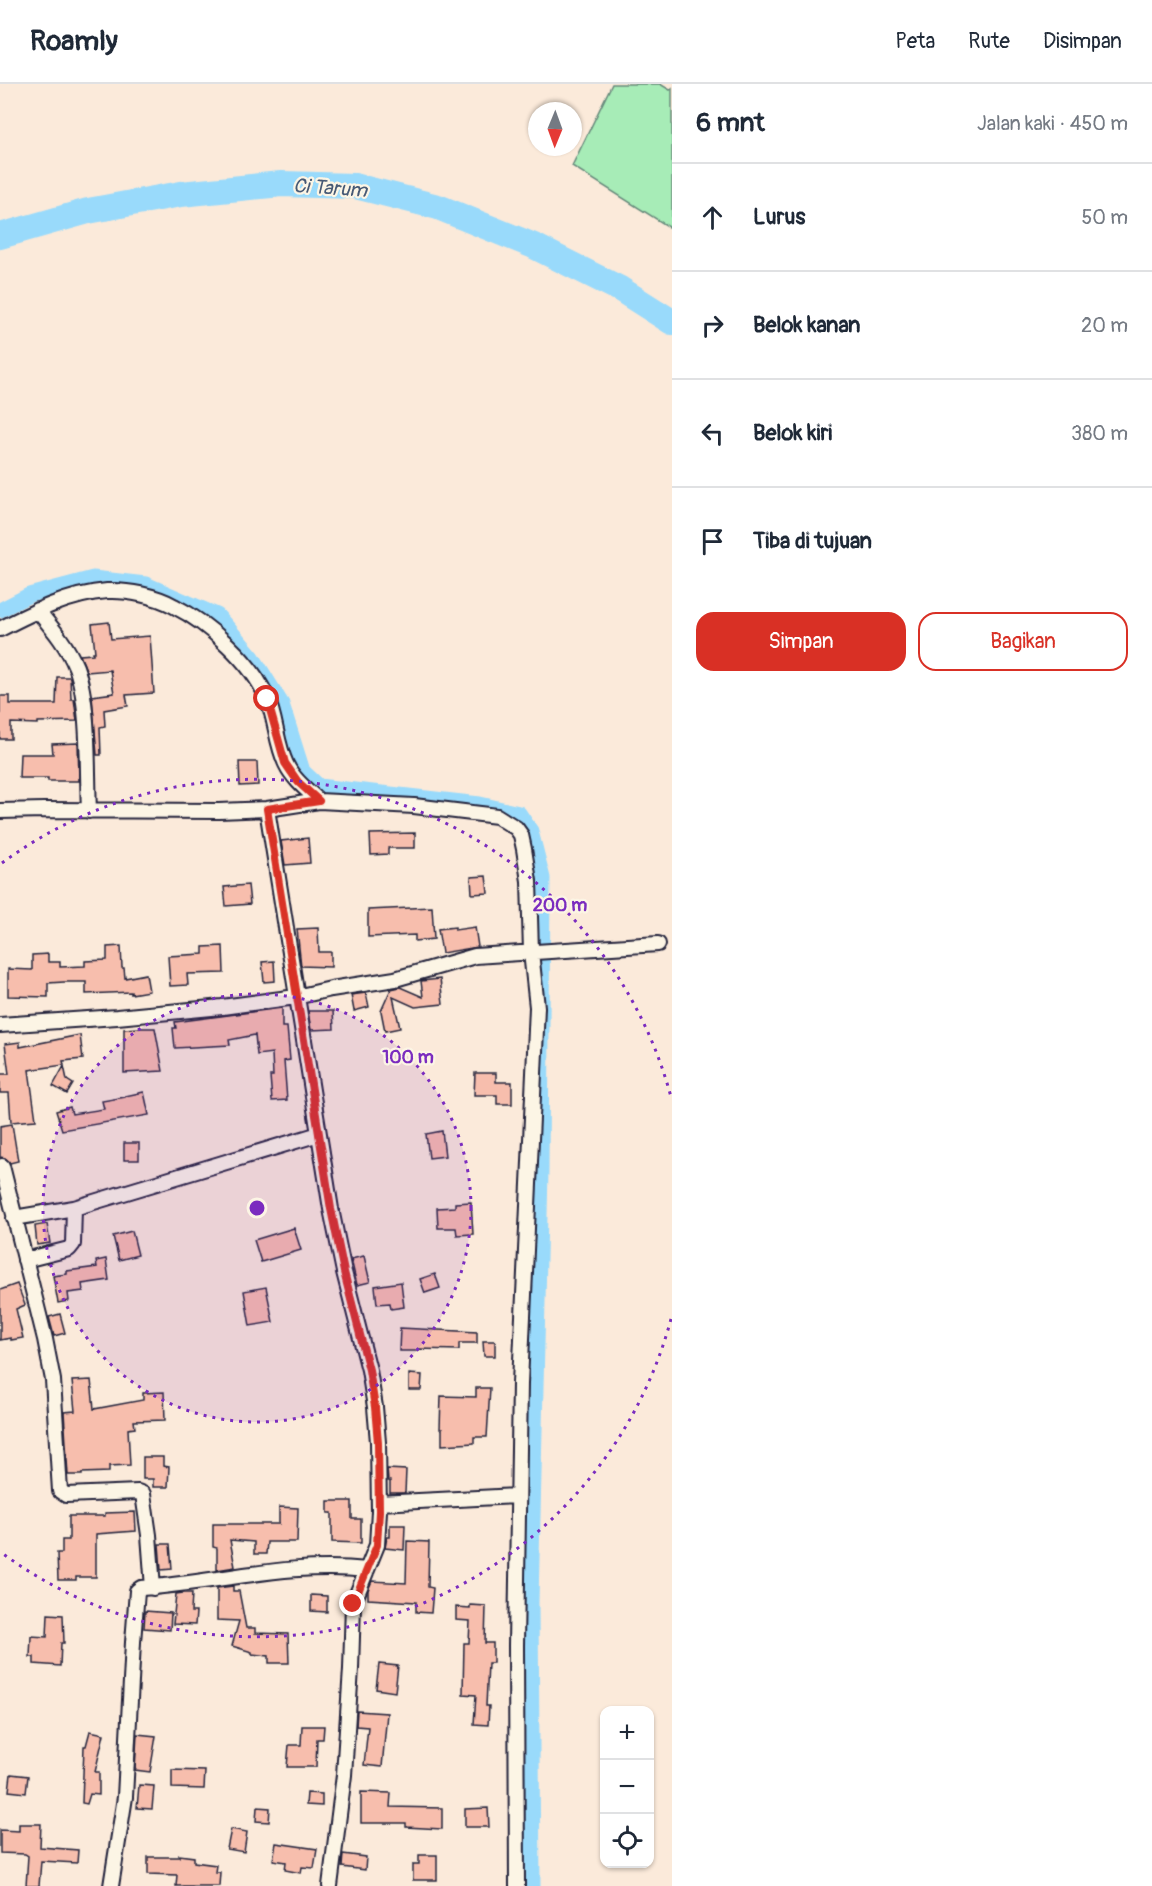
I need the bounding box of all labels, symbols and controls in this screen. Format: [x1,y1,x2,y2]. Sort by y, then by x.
text: Roamly [30,24,118,59]
text: Peta [895,28,935,55]
text: Rute [968,28,1010,55]
text: Disimpan [1043,28,1122,55]
north arrow [528,102,582,156]
text: 6 mnt [696,107,765,139]
text: Jalan kaki · 450 m [977,111,1128,136]
water label: Ci Tarum [292,173,369,203]
icon: ahead [696,201,729,234]
text: Lurus [753,203,805,231]
text: 50 m [1081,205,1128,230]
icon: right [696,309,729,342]
text: Belok kanan [753,311,861,339]
text: 20 m [1081,313,1128,338]
icon: left [696,417,729,450]
text: Belok kiri [753,419,832,447]
text: 380 m [1071,421,1128,446]
icon: arrive [696,525,729,558]
text: Tiba di tujuan [753,527,872,555]
button: Simpan [696,612,906,671]
button: Bagikan [918,612,1128,671]
route start [253,685,279,711]
text: 200 m [533,894,587,917]
text: 100 m [382,1046,434,1069]
centre of rings [247,1198,267,1218]
route end [339,1590,365,1616]
map controls [600,1706,654,1868]
button: + [600,1706,654,1760]
button: − [600,1760,654,1814]
button: locate [600,1814,654,1868]

